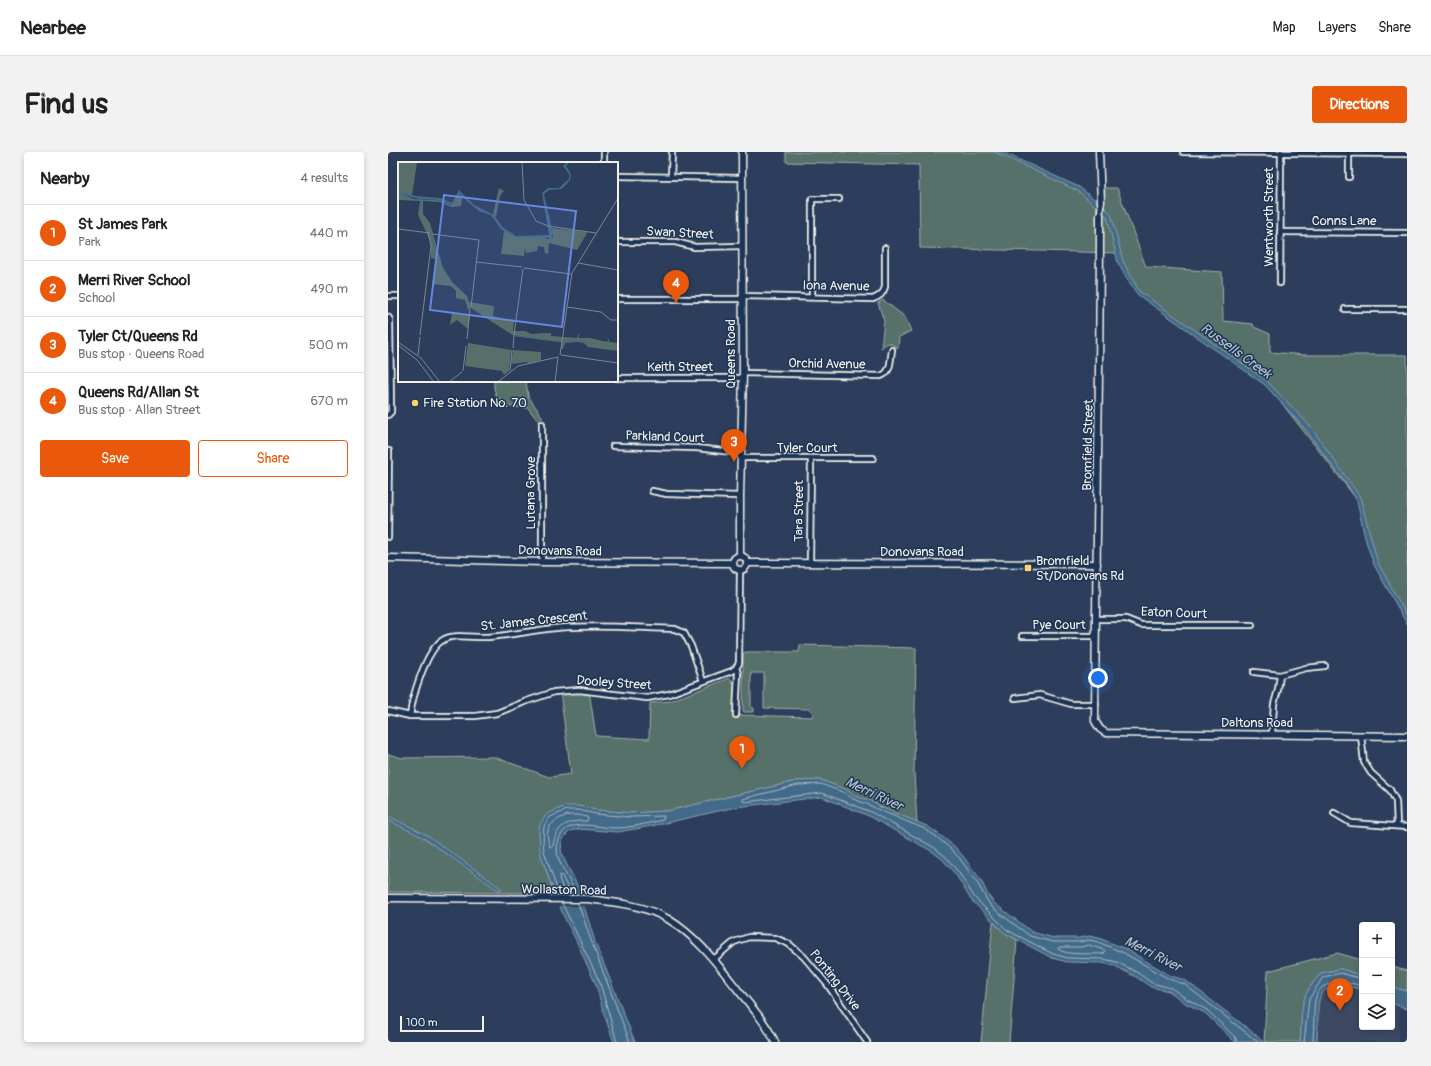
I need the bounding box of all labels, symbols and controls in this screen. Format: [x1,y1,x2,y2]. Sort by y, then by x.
text: Nearbee [20,16,86,40]
text: Map [1273,19,1296,36]
text: Layers [1318,19,1356,36]
text: Share [1378,19,1411,36]
button: Directions [1312,86,1407,123]
text: Find us [24,87,108,122]
inset map [398,162,618,382]
street label: Wentworth Street [1261,166,1277,267]
text: Nearby [40,168,89,189]
text: 4 results [301,170,348,186]
street label: Conns Lane [1312,213,1377,229]
text: St James Park [78,215,167,234]
street label: Swan Street [646,223,715,243]
text: 1 [50,225,56,241]
text: 440 m [310,225,348,241]
text: Park [78,234,101,250]
pin: 4 [663,270,689,303]
text: Merri River School [78,271,190,290]
street label: Iona Avenue [803,277,870,295]
text: 2 [49,281,57,297]
text: 490 m [311,281,348,297]
text: School [78,290,115,306]
street label: Queens Road [723,319,739,389]
water label: Russells Creek [1197,320,1276,383]
text: Tyler Ct/Queens Rd [78,327,198,346]
text: 3 [49,337,57,353]
text: 500 m [309,337,348,353]
text: Bus stop · Queens Road [78,346,204,362]
street label: Orchid Avenue [788,355,866,373]
street label: Keith Street [647,359,714,375]
text: Queens Rd/Allan St [78,383,199,402]
text: 4 [49,393,57,409]
text: 670 m [310,393,348,409]
place label: Fire Station No. 70 [423,395,527,411]
marker: Fire Station No. 70 [410,398,420,408]
street label: Bromfield Street [1079,398,1097,491]
text: Bus stop · Allan Street [78,402,200,418]
street label: Parkland Court [625,428,706,446]
pin: 3 [721,429,747,462]
button: Save [40,440,190,477]
button: Share [198,440,348,477]
street label: Tyler Court [777,440,838,456]
street label: Lutana Grove [523,456,539,530]
street label: Tara Street [791,480,807,542]
street label: Donovans Road [518,542,602,560]
street label: Donovans Road [880,544,964,560]
place label: Bromfield St/Donovans Rd [1036,553,1124,584]
marker: Bromfield St/Donovans Rd [1023,563,1033,573]
street label: Eaton Court [1141,604,1208,622]
street label: St. James Crescent [480,607,589,635]
street label: Pye Court [1032,617,1086,633]
your location [1088,668,1108,688]
street label: Dooley Street [576,672,653,694]
street label: Daltons Road [1221,715,1293,731]
pin: 1 [729,736,755,769]
water label: Merri River [842,773,907,816]
street label: Wollaston Road [521,881,607,899]
map controls [1359,922,1395,1030]
button: + [1359,922,1395,958]
water label: Merri River [1122,932,1186,976]
street label: Ponting Drive [806,946,864,1014]
button: − [1359,958,1395,994]
pin: 2 [1327,978,1353,1011]
button: layers [1359,994,1395,1030]
scale bar [400,1014,484,1033]
text: 100 m [406,1016,437,1029]

